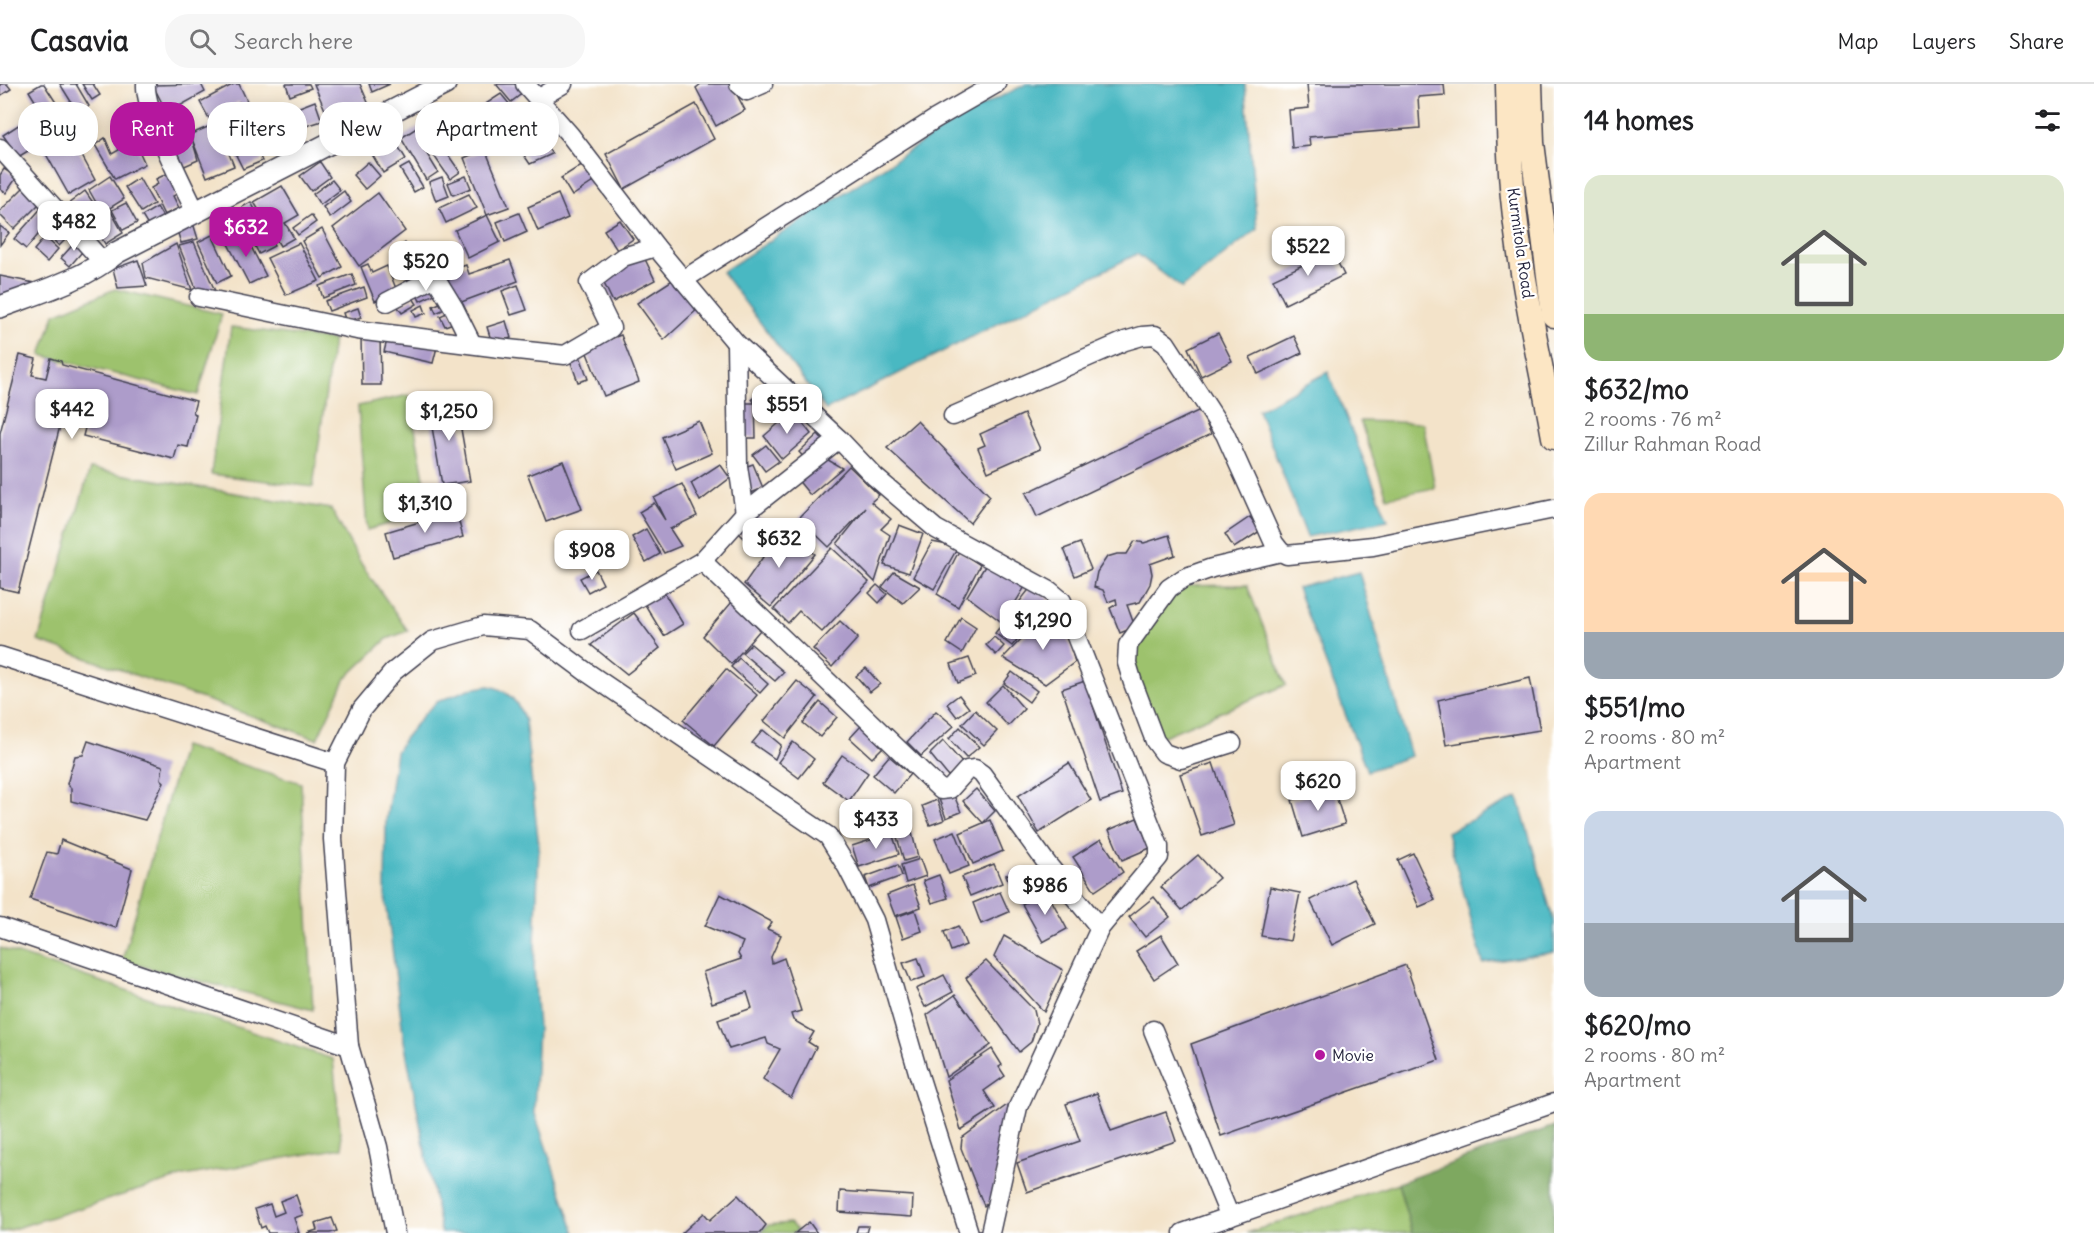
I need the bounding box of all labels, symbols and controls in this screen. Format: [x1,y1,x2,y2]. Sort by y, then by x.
search box [165,14,585,68]
text: Casavia [30,23,129,59]
icon: search [186,25,219,58]
text: Search here [234,27,353,55]
text: Map [1838,28,1878,55]
text: Layers [1911,28,1976,55]
text: Share [2009,28,2064,55]
chip: Buy [18,102,98,156]
chip: Rent [110,102,195,156]
chip: Filters [207,102,307,156]
chip: New [319,102,403,156]
chip: Apartment [415,102,559,156]
text: 14 homes [1584,104,1694,137]
icon: filters [2031,104,2064,137]
street label: Kurmitola Road [1503,186,1539,300]
pin: $482 [38,201,110,252]
pin: $632 [210,207,282,258]
text: $482 [51,208,97,233]
text: $632 [224,214,268,239]
icon: home [1770,214,1878,322]
pin: $522 [1272,226,1344,277]
text: $522 [1286,233,1330,258]
pin: $520 [390,241,462,292]
text: $520 [403,248,449,273]
text: $632/mo [1584,373,1689,406]
pin: $551 [751,384,823,435]
pin: $442 [36,389,108,440]
pin: $1,250 [400,391,498,442]
text: $551 [766,391,808,416]
text: $442 [49,396,95,421]
text: $1,250 [420,398,478,423]
text: 2 rooms · 76 m² [1584,406,1722,431]
text: Zillur Rahman Road [1584,431,1761,456]
pin: $1,310 [376,483,474,534]
text: $1,310 [397,490,453,515]
pin: $632 [743,518,815,569]
text: $632 [757,525,801,550]
pin: $908 [556,530,628,581]
icon: home [1770,532,1878,640]
text: $908 [568,537,616,562]
pin: $1,290 [994,600,1092,651]
text: $1,290 [1014,607,1072,632]
text: $551/mo [1584,691,1685,724]
text: 2 rooms · 80 m² [1584,724,1725,749]
text: Apartment [1584,749,1681,774]
pin: $620 [1282,761,1354,812]
text: $620 [1295,768,1341,793]
pin: $433 [840,799,912,850]
text: $433 [853,806,899,831]
icon: home [1770,850,1878,958]
pin: $986 [1009,865,1081,916]
text: $986 [1022,872,1068,897]
text: $620/mo [1584,1009,1691,1042]
text: 2 rooms · 80 m² [1584,1042,1725,1067]
place label: Movie [1332,1045,1374,1065]
marker: Movie [1313,1048,1327,1062]
text: Apartment [1584,1067,1681,1092]

